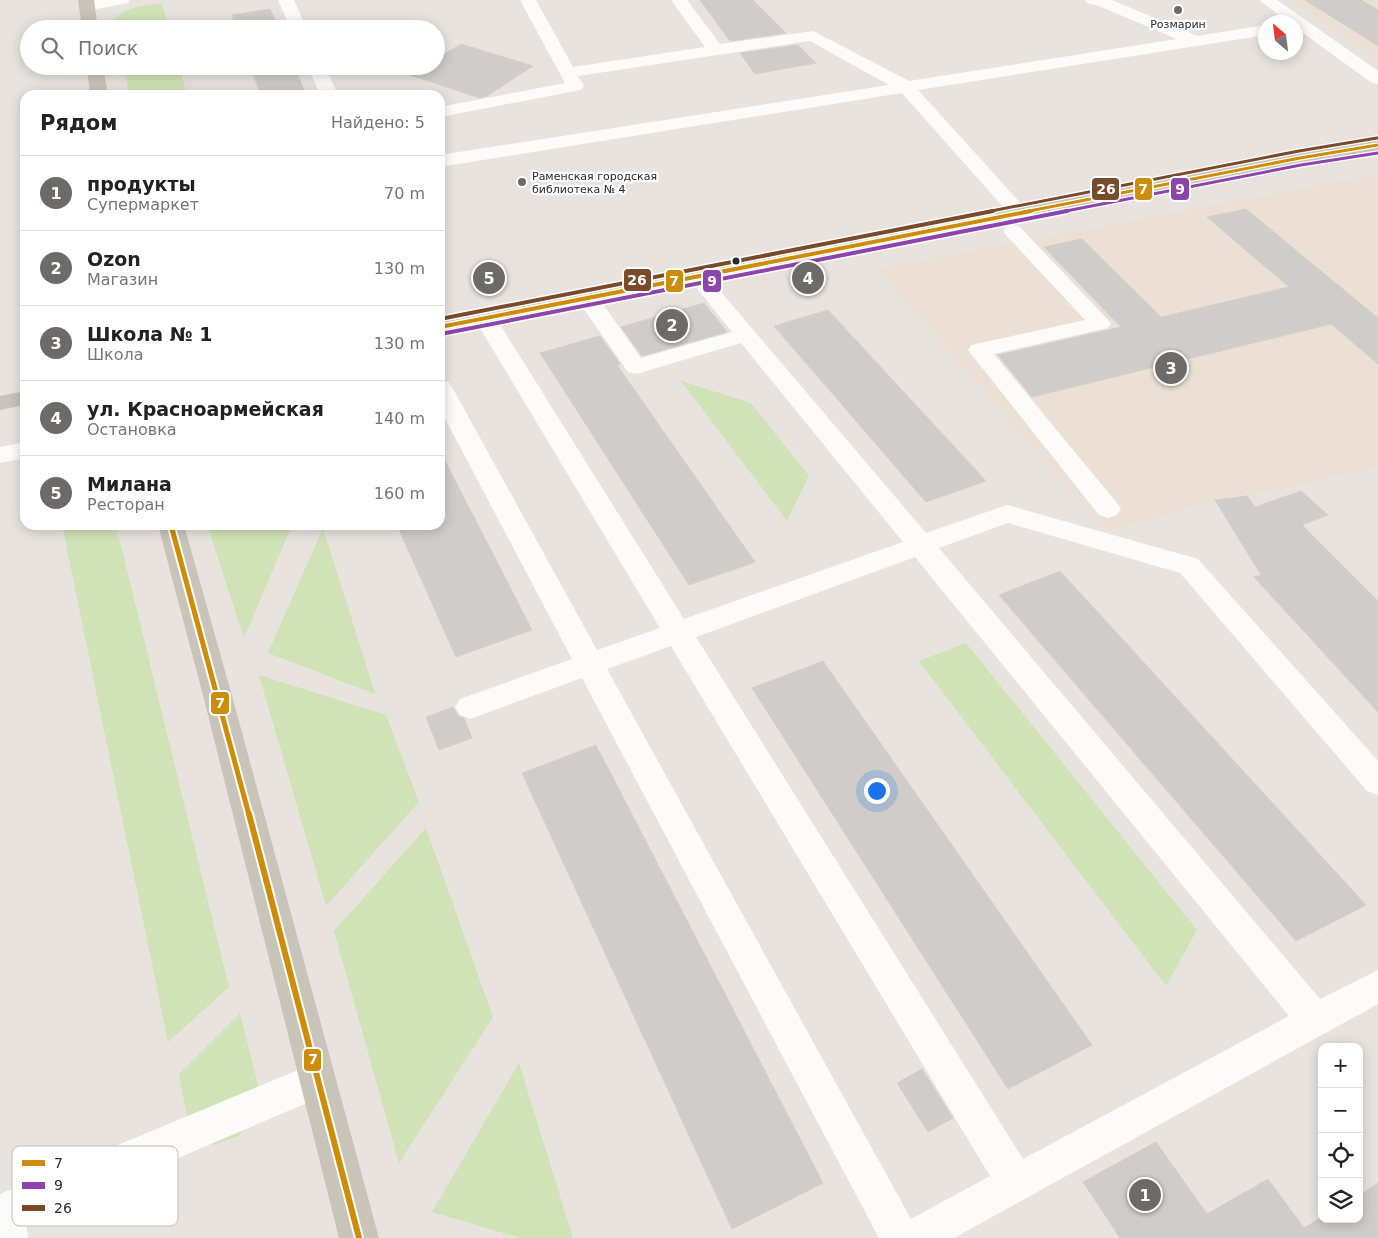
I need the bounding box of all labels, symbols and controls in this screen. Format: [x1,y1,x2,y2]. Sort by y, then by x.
marker: Розмарин [1172,4,1184,16]
north arrow [1258,15,1303,60]
place label: Розмарин [1150,18,1206,31]
search box [20,20,445,75]
icon: search [38,34,66,62]
text: Поиск [78,37,138,59]
text: Рядом [40,111,117,135]
text: Найдено: 5 [331,113,425,132]
place label: Раменская городская библиотека № 4 [532,170,657,196]
text: продукты [87,173,196,195]
marker: Раменская городская библиотека № 4 [516,176,528,188]
line badge: 26 [1091,177,1120,201]
line badge: 7 [1134,177,1153,201]
line badge: 9 [1170,177,1190,201]
text: 26 [1096,181,1116,197]
text: 7 [1138,181,1148,197]
text: 9 [1175,181,1185,197]
text: 1 [50,184,62,203]
text: 70 m [384,184,425,203]
text: Супермаркет [87,195,199,214]
text: Ozon [87,248,141,270]
unlabelled marker [731,256,741,266]
text: 2 [50,259,62,278]
text: 130 m [374,259,425,278]
pin: 5 [473,259,505,297]
pin: 4 [792,259,824,297]
line badge: 26 [623,268,652,292]
line badge: 7 [665,269,684,293]
line badge: 9 [702,269,722,293]
text: Магазин [87,270,158,289]
text: 26 [627,272,647,288]
text: 7 [669,273,679,289]
text: 9 [707,273,717,289]
pin: 2 [656,306,688,344]
text: Школа № 1 [87,323,212,345]
text: 3 [50,334,62,353]
text: 130 m [374,334,425,353]
text: Школа [87,345,144,364]
pin: 3 [1155,349,1187,387]
text: ул. Красноармейская [87,398,324,420]
text: 4 [50,409,62,428]
text: 140 m [374,409,425,428]
text: Остановка [87,420,177,439]
text: Милана [87,473,172,495]
text: 5 [50,484,62,503]
text: 160 m [374,484,425,503]
text: Ресторан [87,495,165,514]
line badge: 7 [210,691,230,715]
text: 7 [215,695,225,711]
your location [864,778,890,804]
map controls [1318,1043,1363,1223]
button: + [1318,1043,1363,1088]
line badge: 7 [303,1048,322,1072]
text: 7 [308,1051,318,1067]
button: − [1318,1088,1363,1133]
button: locate [1318,1133,1363,1178]
legend [12,1146,178,1226]
text: 7 [54,1155,63,1171]
pin: 1 [1129,1176,1161,1214]
text: 9 [54,1177,63,1193]
button: layers [1318,1178,1363,1223]
text: 26 [54,1200,72,1216]

